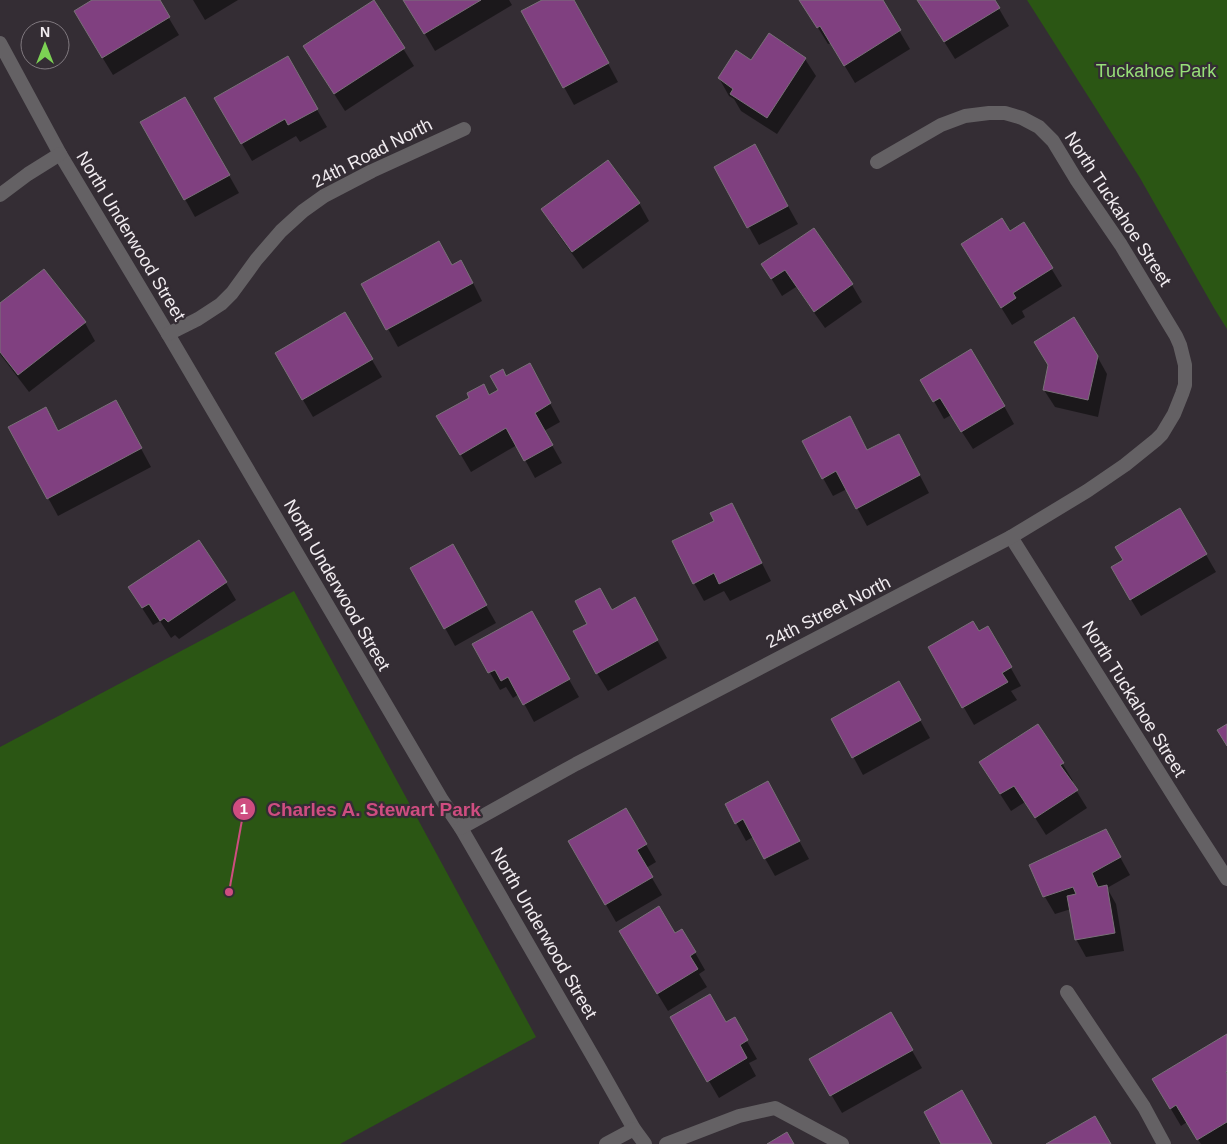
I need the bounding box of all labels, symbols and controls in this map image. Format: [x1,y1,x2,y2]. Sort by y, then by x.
north arrow [20,20,70,70]
text: N [40,24,50,40]
park label: Tuckahoe Park [1096,61,1217,81]
street label: 24th Road North [309,114,435,192]
street label: North Tuckahoe Street [1061,128,1175,290]
street label: North Underwood Street [72,148,190,324]
street label: North Underwood Street [280,496,394,674]
street label: 24th Street North [762,572,894,652]
street label: North Tuckahoe Street [1078,617,1190,781]
callout: Charles A. Stewart Park [232,792,491,826]
text: Charles A. Stewart Park [267,799,481,820]
text: 1 [240,800,248,817]
street label: North Underwood Street [487,844,601,1022]

